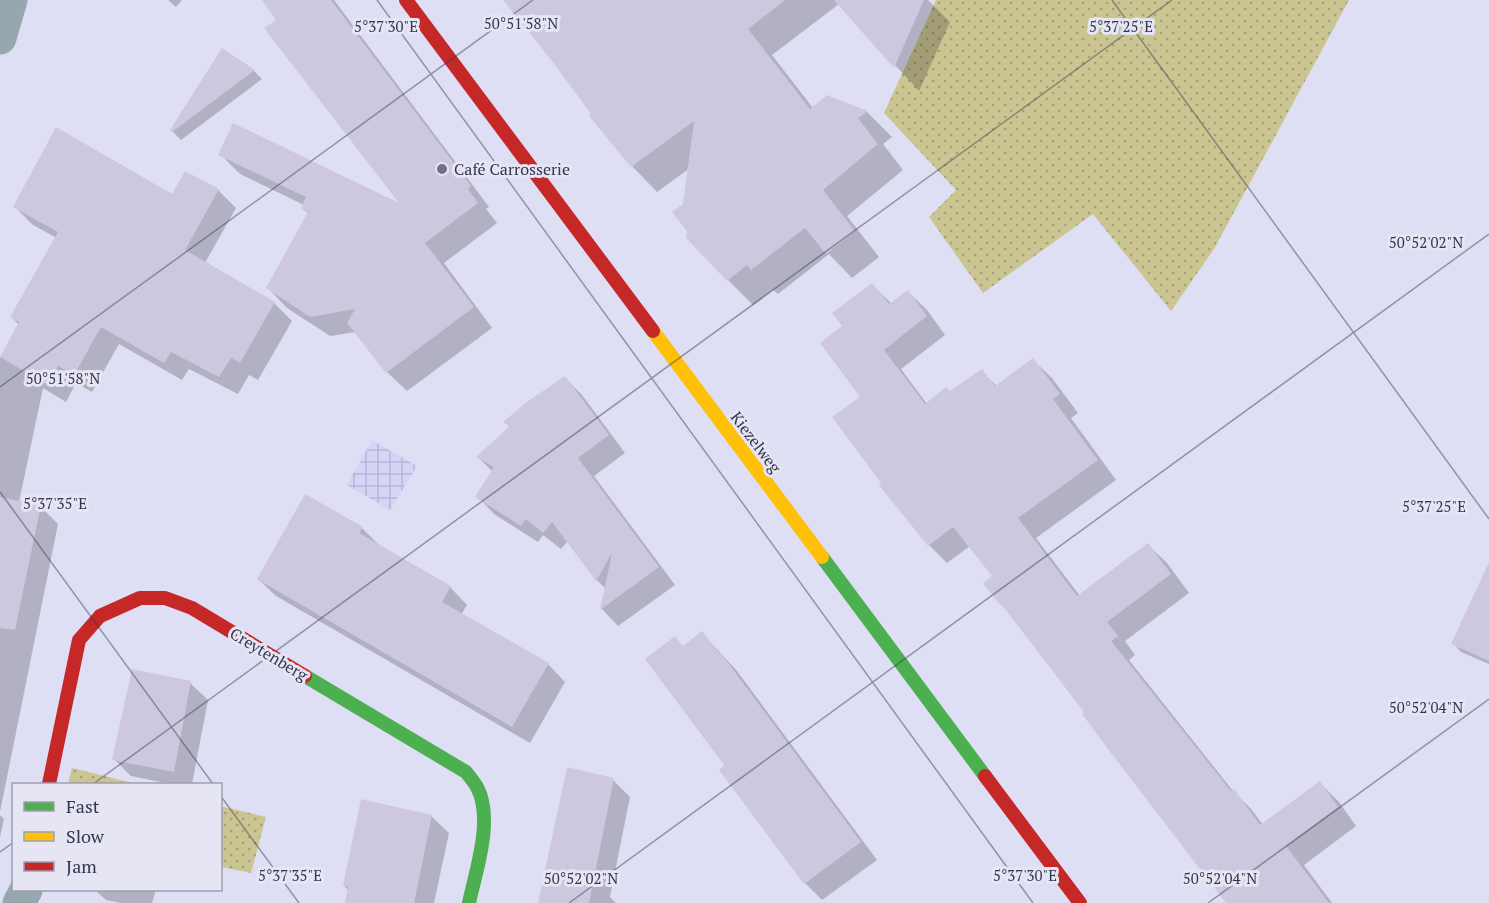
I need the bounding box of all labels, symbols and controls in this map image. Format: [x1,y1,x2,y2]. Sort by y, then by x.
text: 50°51'58"N [484,13,558,33]
text: 5°37'30"E [354,16,418,36]
text: 5°37'25"E [1089,16,1153,36]
place label: Café Carrosserie [454,158,570,180]
marker: Café Carrosserie [435,162,449,176]
text: 50°52'02"N [1389,232,1463,252]
text: 50°51'58"N [26,368,100,388]
street label: Kiezelweg [726,407,787,478]
text: 5°37'35"E [23,493,87,513]
text: 5°37'25"E [1402,496,1466,516]
street label: Creytenberg [226,622,313,686]
text: 50°52'04"N [1389,697,1463,717]
legend [12,783,222,891]
text: Fast [66,794,100,818]
text: Slow [66,824,105,848]
text: Jam [66,854,97,878]
text: 5°37'35"E [258,865,322,885]
text: 5°37'30"E [993,865,1057,885]
text: 50°52'02"N [544,868,618,888]
text: 50°52'04"N [1183,868,1257,888]

